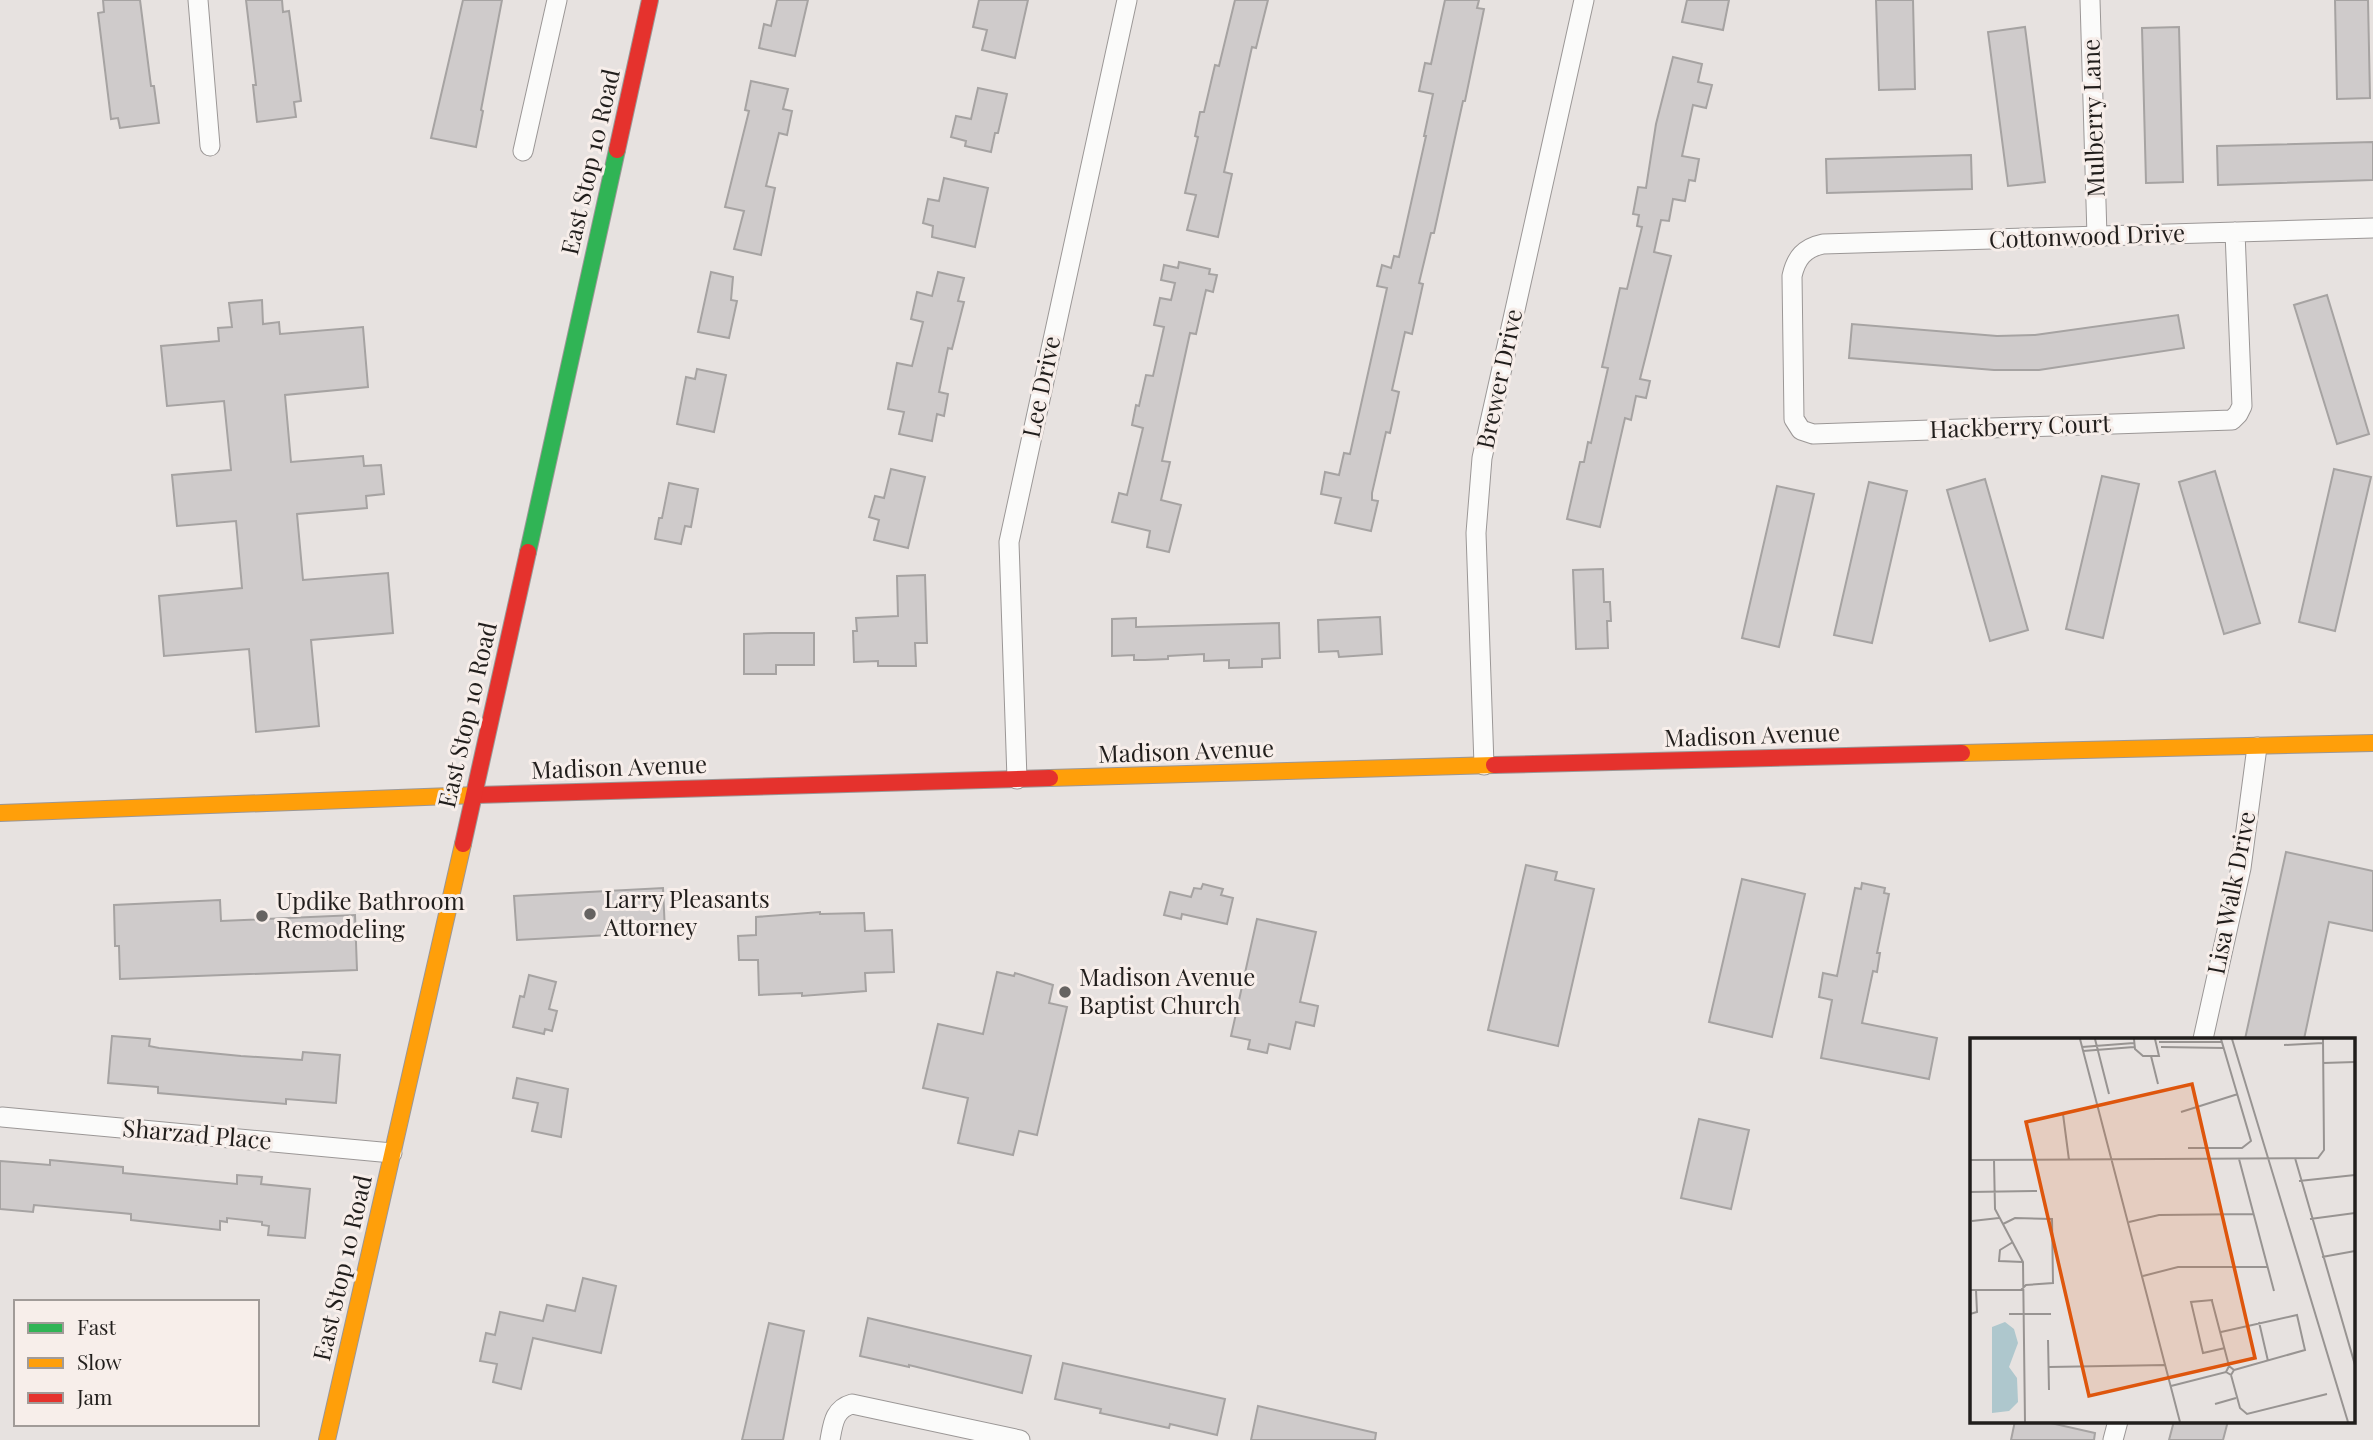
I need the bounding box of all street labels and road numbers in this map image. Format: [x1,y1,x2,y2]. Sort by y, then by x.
street label: Mulberry Lane [2073,38,2111,198]
street label: East Stop 10 Road [552,65,626,258]
street label: Cottonwood Drive [1988,216,2186,254]
street label: Brewer Drive [1468,306,1528,452]
street label: Lee Drive [1014,333,1066,440]
street label: Hackberry Court [1929,406,2112,444]
street label: East Stop 10 Road [429,618,503,811]
street label: Madison Avenue [1663,715,1841,753]
street label: Madison Avenue [1097,731,1275,769]
street label: Madison Avenue [530,747,708,785]
street label: Lisa Walk Drive [2199,808,2262,977]
street label: Sharzad Place [121,1111,273,1155]
street label: East Stop 10 Road [304,1171,378,1364]

